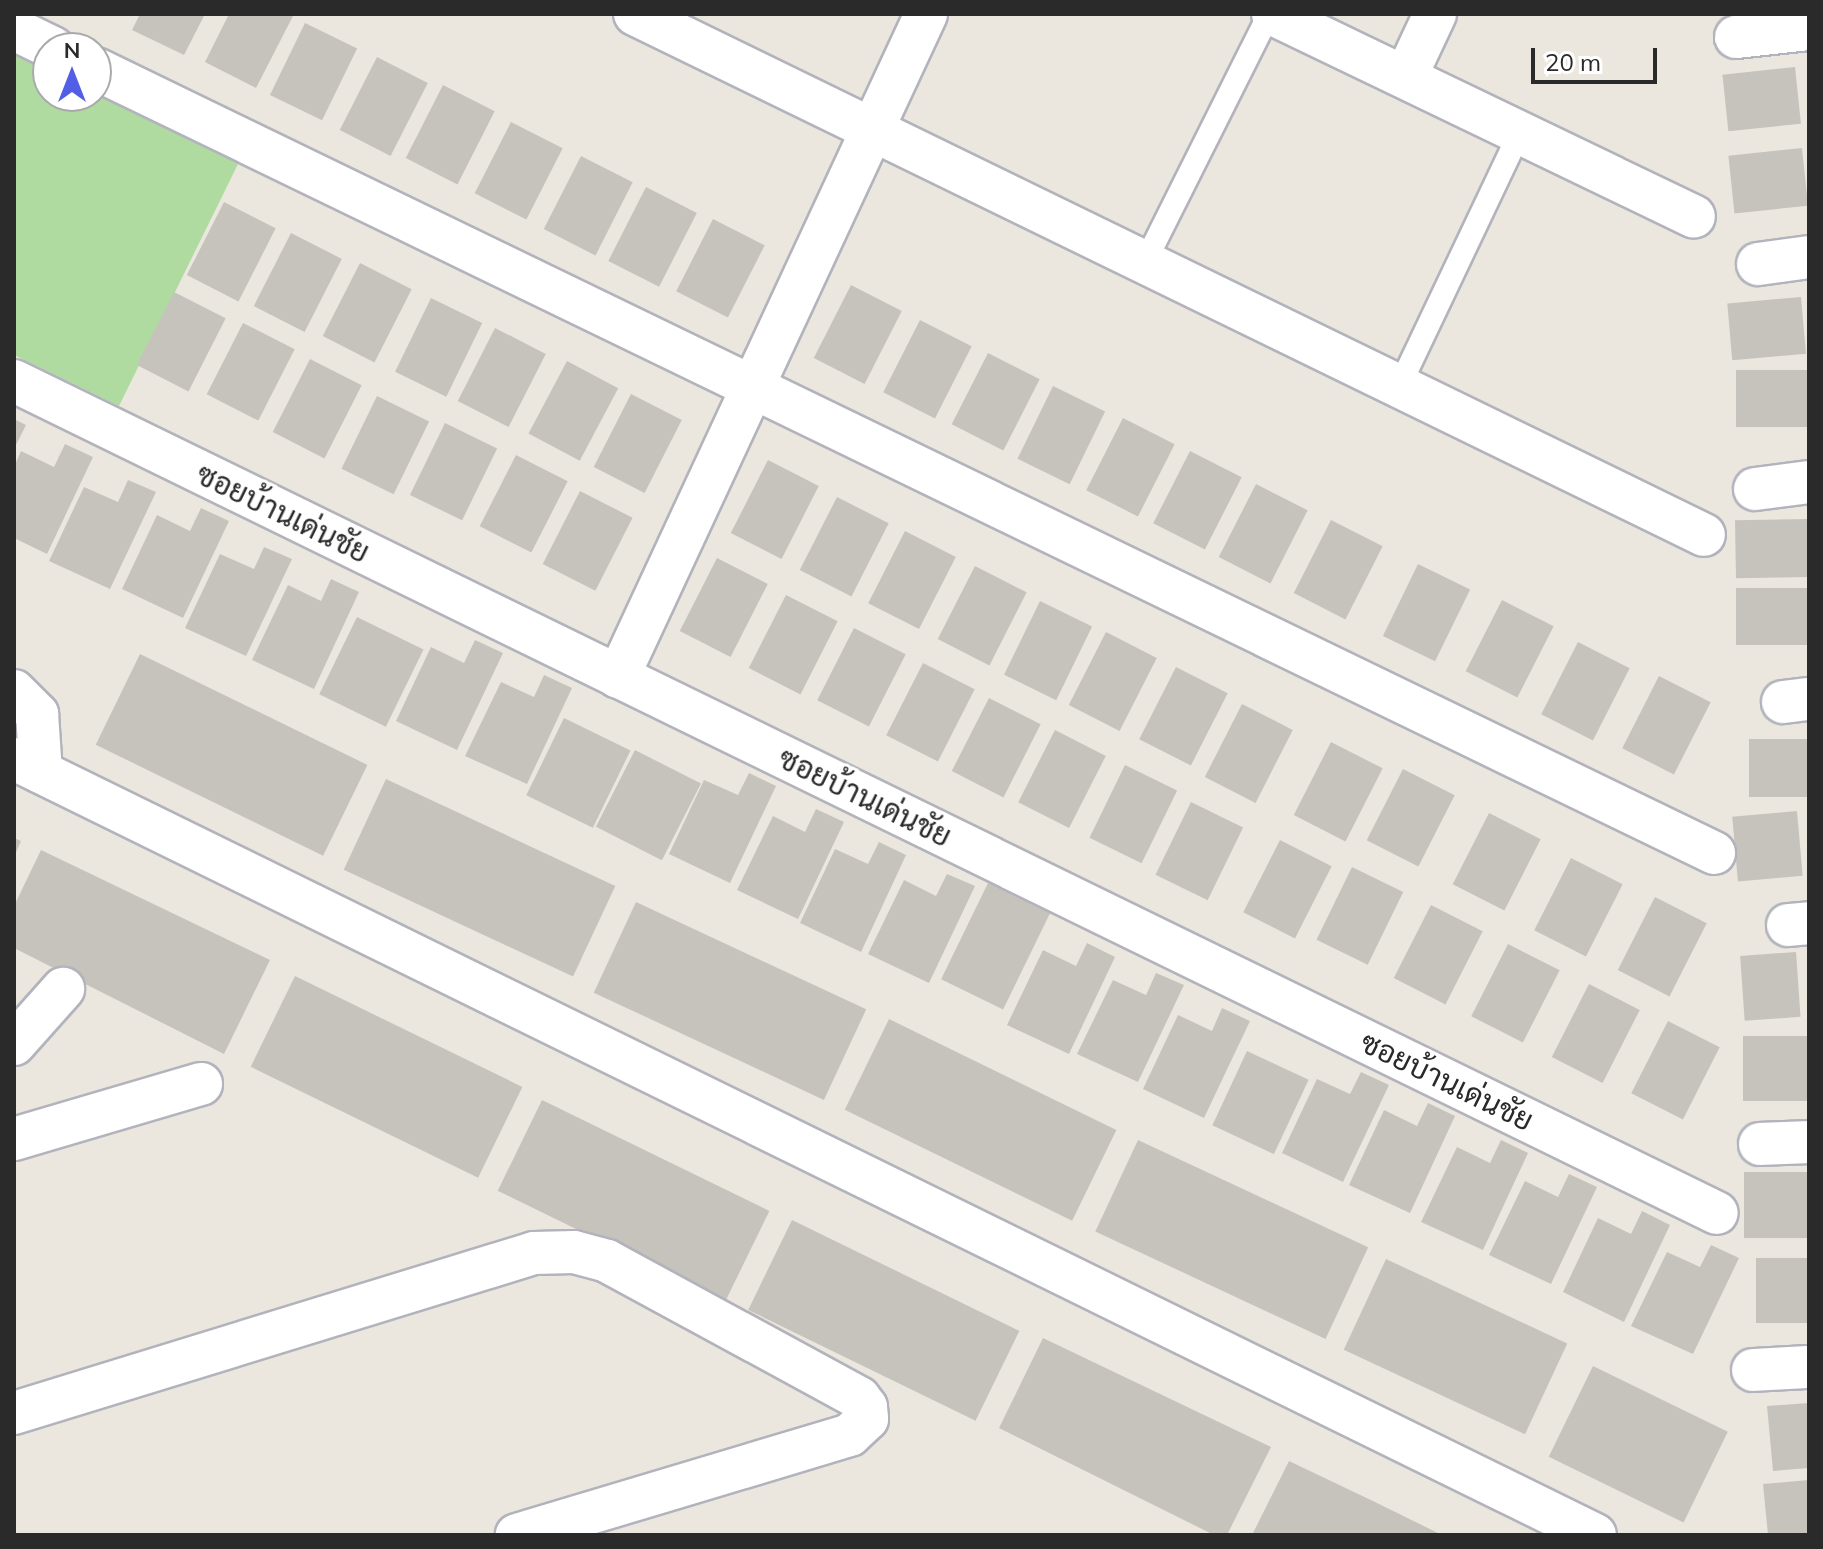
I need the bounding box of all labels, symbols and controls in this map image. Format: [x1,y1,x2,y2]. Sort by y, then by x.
north arrow [32,32,112,112]
scale bar [1535,32,1661,82]
text: N [64,36,80,64]
text: 20 m [1545,47,1601,77]
street label: ซอยบ้านเด่นชัย [191,456,375,570]
street label: ซอยบ้านเด่นชัย [773,740,957,854]
street label: ซอยบ้านเด่นชัย [1355,1024,1539,1138]

